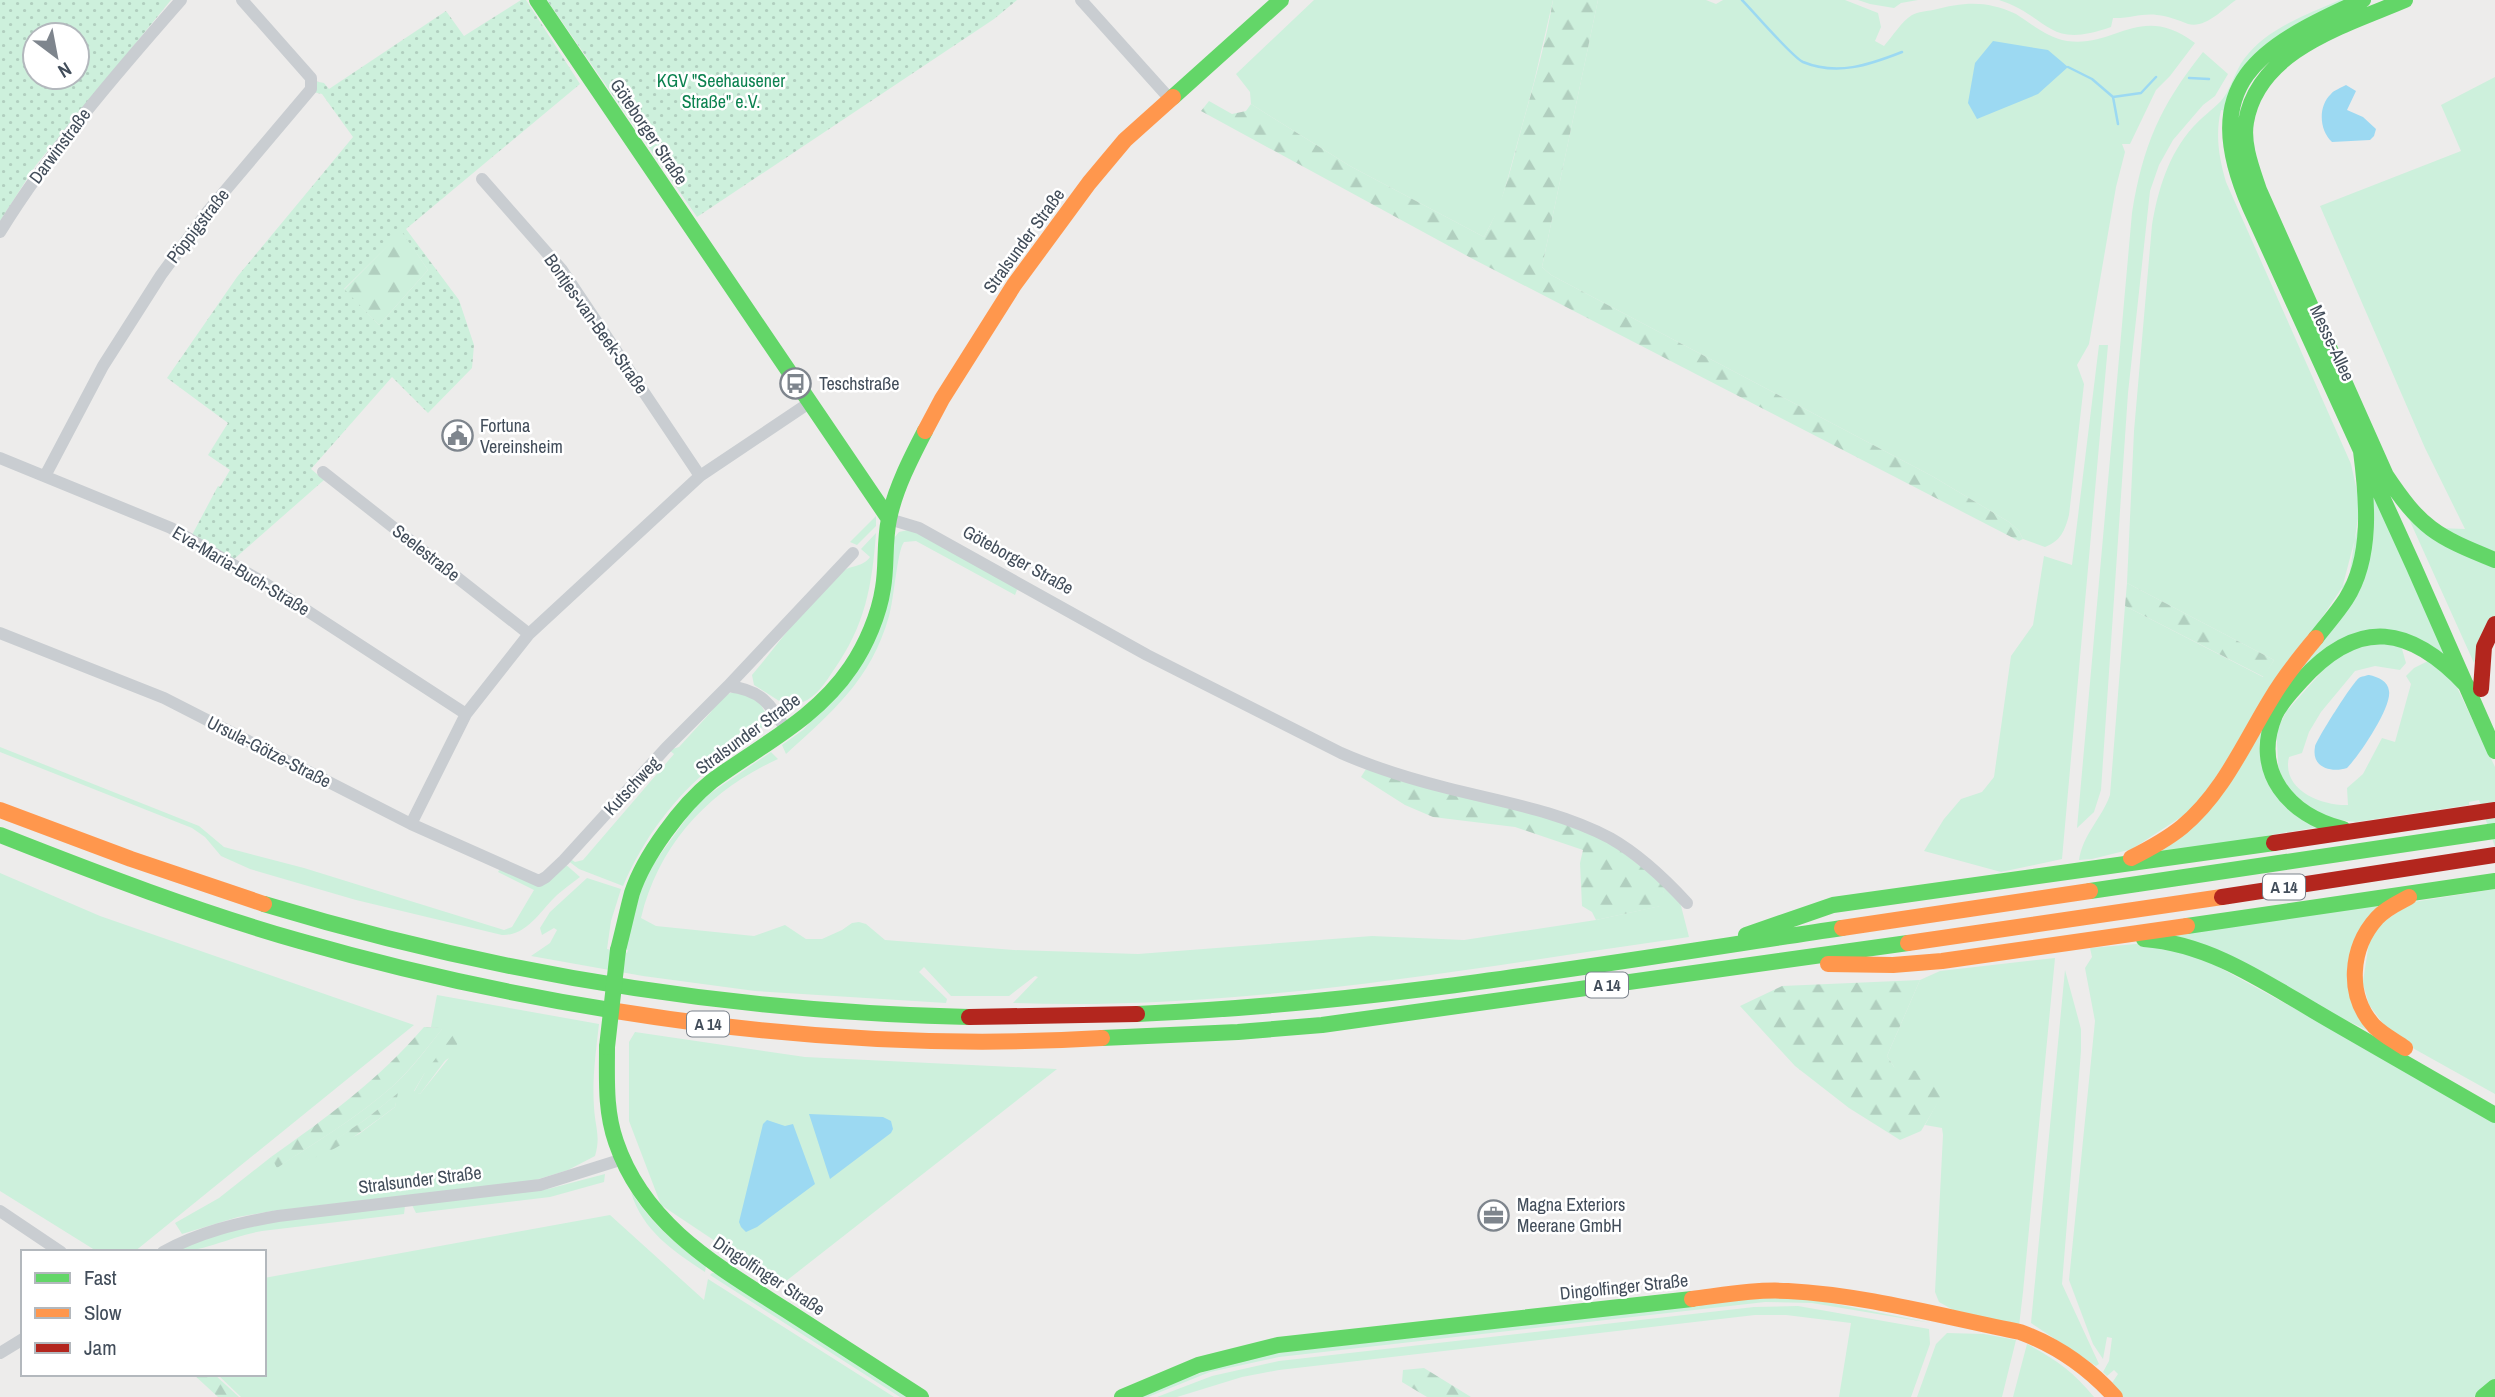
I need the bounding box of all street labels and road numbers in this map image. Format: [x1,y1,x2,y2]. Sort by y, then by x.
street label: Göteborger Straße [605,74,694,190]
street label: Darwinstraße [23,103,96,189]
street label: Pöppigstraße [160,183,235,268]
street label: Stralsunder Straße [977,183,1070,298]
street label: Bontjes-van-Beek-Straße [539,249,654,399]
street label: Messe-Allee [2304,301,2361,385]
street label: Seelestraße [387,518,465,587]
street label: Göteborger Straße [958,519,1078,600]
street label: Eva-Maria-Buch-Straße [168,520,314,621]
street label: Stralsunder Straße [690,687,805,780]
street label: Ursula-Götze-Straße [203,710,336,794]
street label: Kutschweg [598,750,666,821]
road number: A 14 [2263,874,2305,900]
road number: A 14 [1586,973,1628,998]
road number: A 14 [687,1012,729,1036]
street label: Stralsunder Straße [357,1160,483,1199]
street label: Dingolfinger Straße [708,1230,830,1321]
street label: Dingolfinger Straße [1559,1267,1689,1306]

